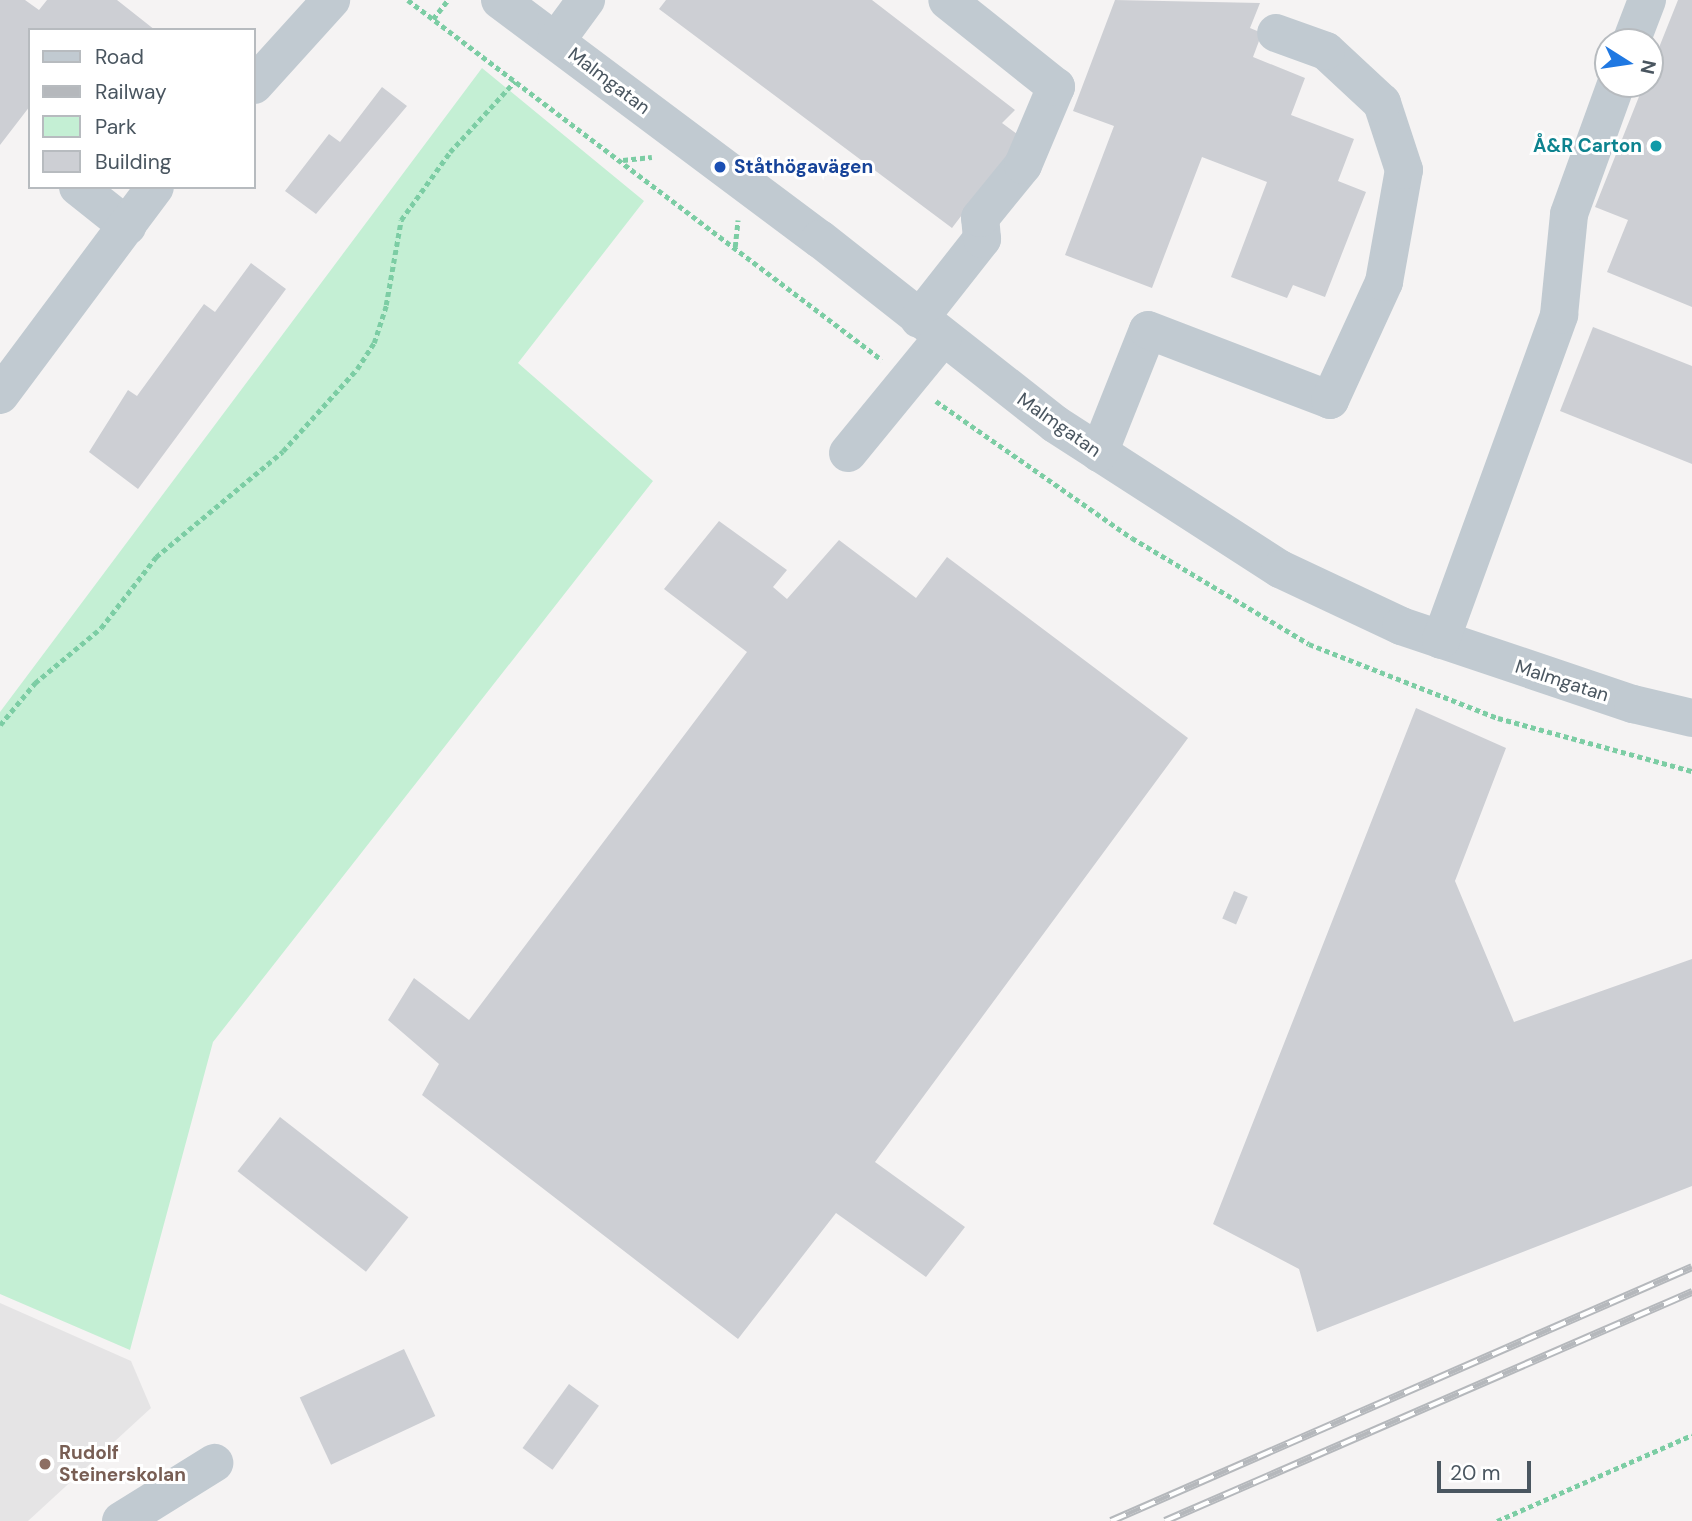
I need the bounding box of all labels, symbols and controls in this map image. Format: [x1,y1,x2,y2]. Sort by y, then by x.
legend [28,28,256,189]
north arrow [1594,28,1664,98]
text: Road [95,43,144,71]
street label: Malmgatan [563,43,655,119]
text: N [1634,58,1662,76]
text: Railway [95,78,167,106]
text: Park [95,113,136,141]
place label: Å&R Carton [1533,135,1642,157]
marker: Å&R Carton [1648,138,1664,154]
text: Building [95,148,171,176]
place label: Ståthögavägen [734,156,873,178]
marker: Ståthögavägen [712,159,728,175]
street label: Malmgatan [1013,388,1105,462]
street label: Malmgatan [1512,655,1612,707]
place label: Rudolf Steinerskolan [59,1442,186,1486]
scale bar [1440,1448,1534,1492]
marker: Rudolf Steinerskolan [37,1456,53,1472]
text: 20 m [1450,1459,1501,1487]

